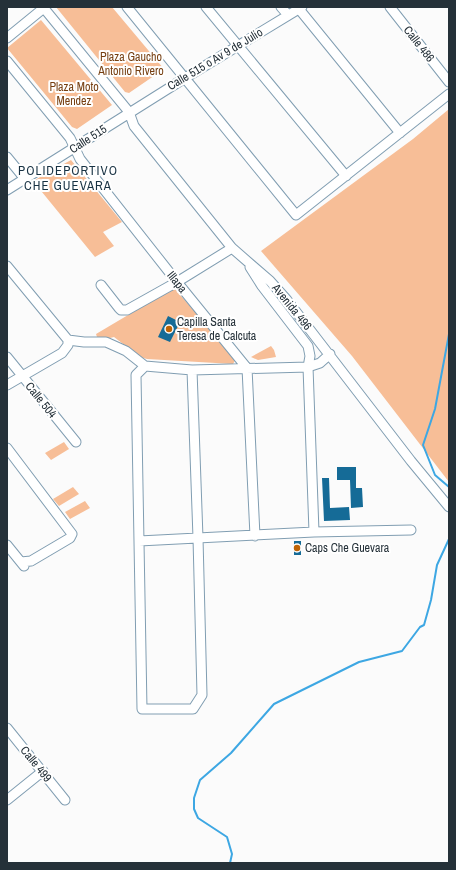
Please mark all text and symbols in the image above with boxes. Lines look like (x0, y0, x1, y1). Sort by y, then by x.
street label: Calle 486 (400, 23, 438, 65)
street label: Calle 515 o Av 9 de Julio (164, 24, 266, 94)
park label: Plaza Gaucho Antonio Rivero (97, 49, 164, 79)
park label: Plaza Moto Mendez (49, 79, 99, 109)
street label: Calle 515 (66, 121, 110, 157)
district label: POLIDEPORTIVO CHE GUEVARA (18, 162, 118, 194)
street label: Illapa (163, 268, 191, 297)
street label: Avenida 496 (268, 280, 316, 333)
place label: Capilla Santa Teresa de Calcuta (177, 314, 257, 344)
marker: Capilla Santa Teresa de Calcuta (164, 324, 174, 334)
street label: Calle 504 (22, 379, 61, 422)
place label: Caps Che Guevara (305, 540, 390, 556)
marker: Caps Che Guevara (292, 543, 302, 553)
street label: Calle 499 (17, 743, 55, 785)

